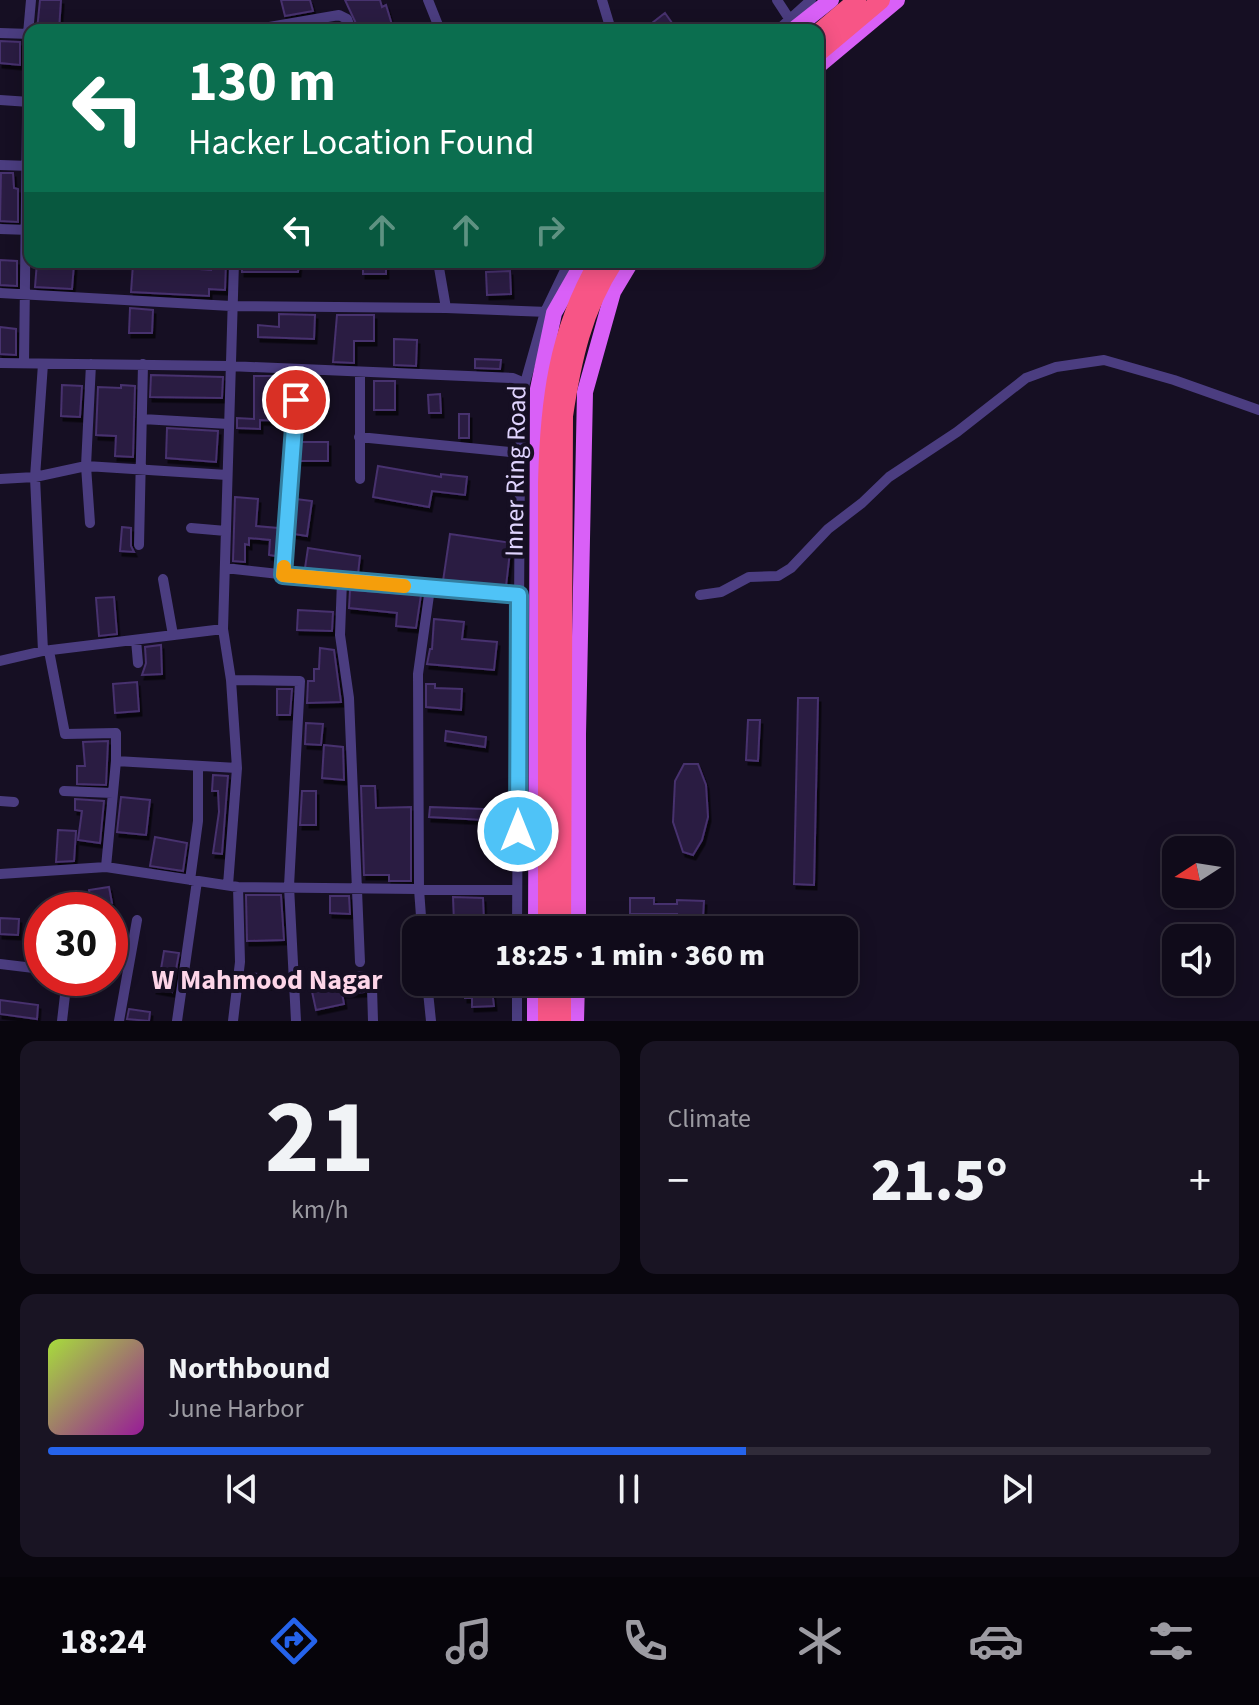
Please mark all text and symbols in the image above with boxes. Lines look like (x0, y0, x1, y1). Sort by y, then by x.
text: 130 m (188, 43, 336, 122)
icon: left (56, 56, 160, 160)
text: Hacker Location Found (188, 117, 535, 168)
icon: left (276, 208, 320, 252)
icon: ahead (360, 208, 404, 252)
icon: ahead (444, 208, 488, 252)
icon: right (528, 208, 572, 252)
pin (262, 366, 330, 434)
icon: arrive (274, 378, 318, 422)
street label: Inner Ring Road (496, 385, 535, 557)
position arrow (476, 789, 560, 873)
north arrow (1162, 836, 1234, 908)
map controls (1162, 836, 1234, 996)
speed limit sign: 30 (24, 892, 128, 996)
button: sound (1162, 924, 1234, 996)
text: 18:25 · 1 min · 360 m (495, 934, 765, 977)
district label: W Mahmood Nagar (152, 960, 383, 1000)
text: 21 (265, 1065, 375, 1213)
text: Climate (668, 1100, 751, 1137)
text: 21.5° (871, 1139, 1008, 1224)
text: − (668, 1150, 689, 1213)
text: + (1189, 1150, 1211, 1213)
text: km/h (291, 1191, 349, 1228)
text: Northbound (168, 1347, 330, 1390)
text: June Harbor (168, 1390, 304, 1427)
icon: previous (220, 1467, 264, 1511)
icon: pause (607, 1467, 651, 1511)
icon: next (995, 1467, 1039, 1511)
icon: directions (266, 1613, 322, 1669)
icon: music (441, 1613, 497, 1669)
icon: phone (617, 1613, 673, 1669)
icon: climate (792, 1613, 848, 1669)
icon: car (968, 1613, 1024, 1669)
icon: filters (1143, 1613, 1199, 1669)
text: 18:24 (60, 1616, 147, 1667)

